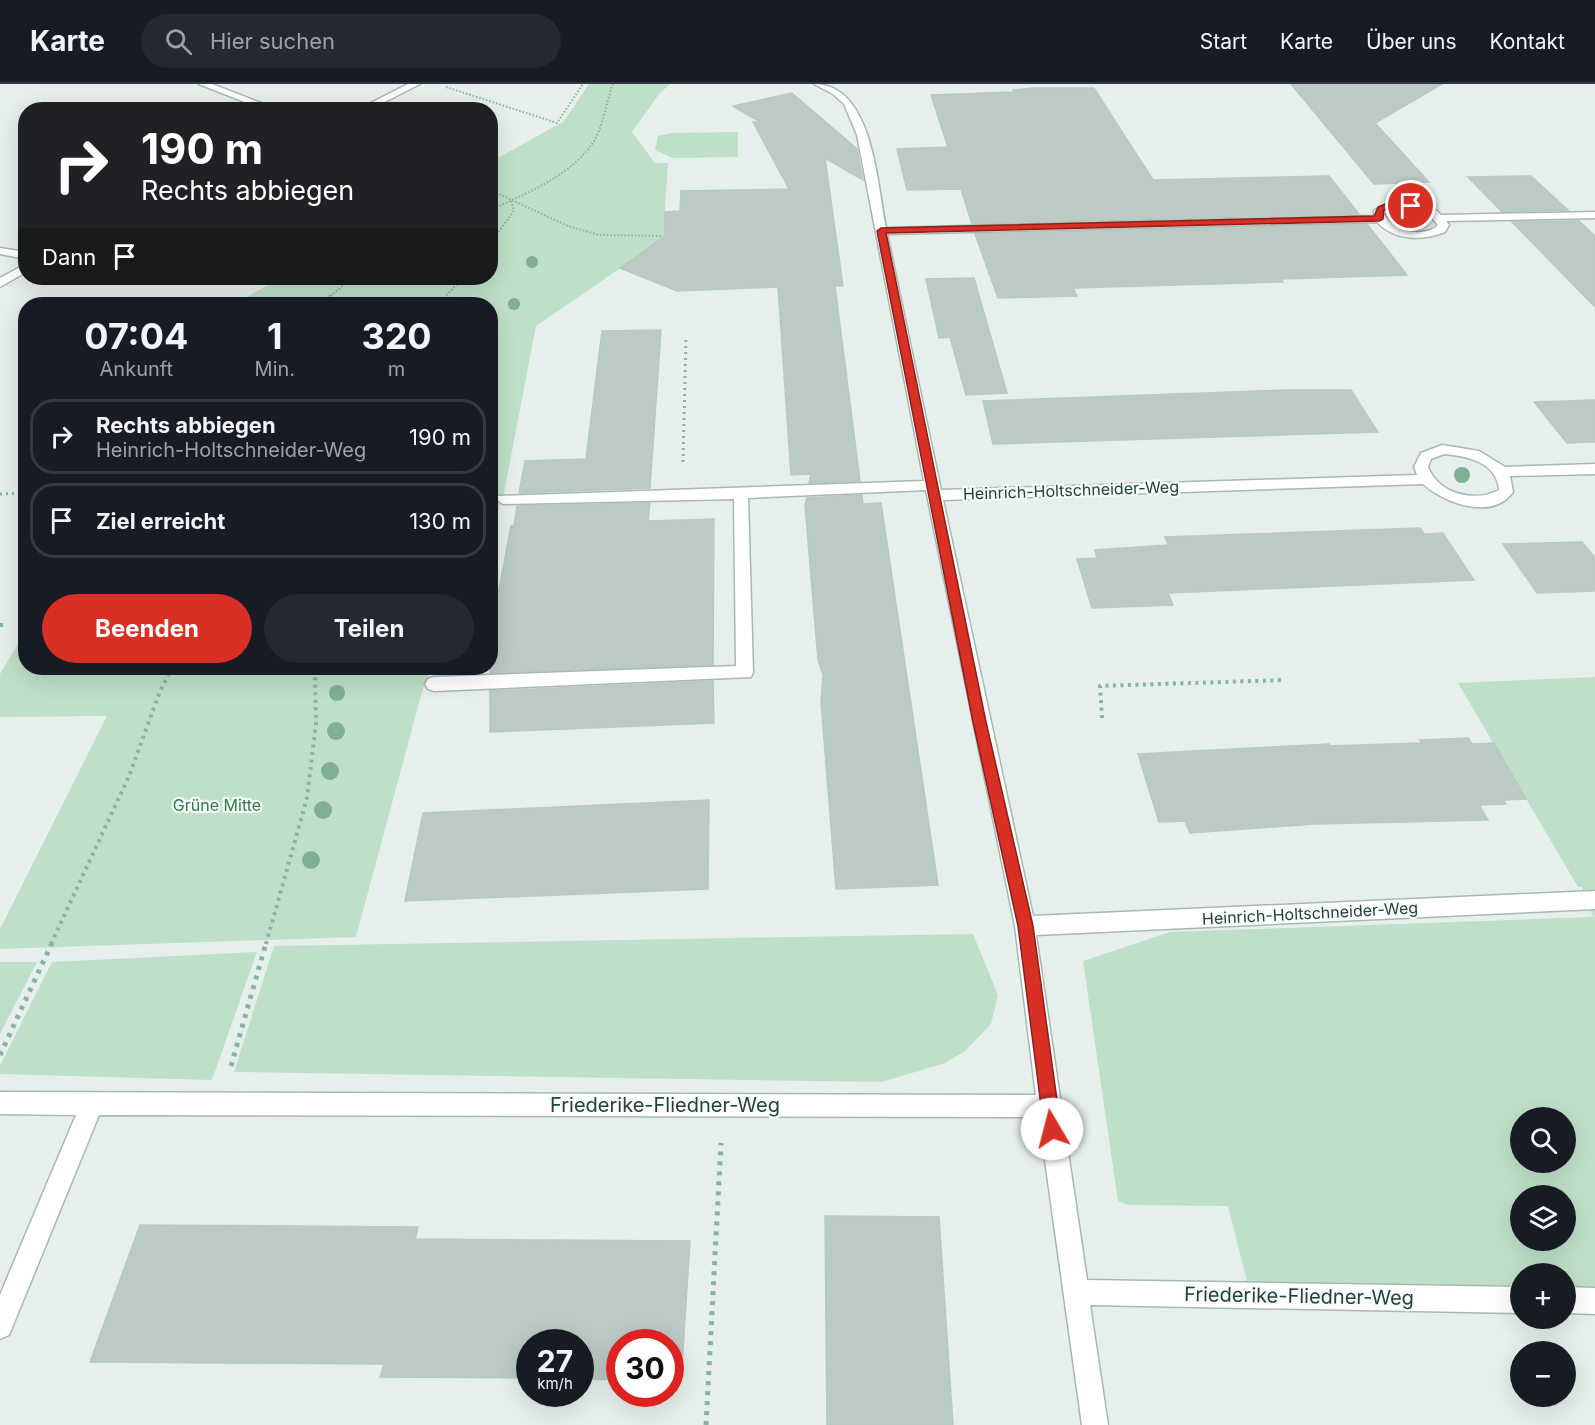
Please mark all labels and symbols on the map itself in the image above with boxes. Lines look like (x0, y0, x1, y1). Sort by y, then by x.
pin (1385, 180, 1436, 231)
street label: Heinrich-Holtschneider-Weg (963, 476, 1179, 504)
park label: Grüne Mitte (173, 795, 261, 815)
street label: Heinrich-Holtschneider-Weg (1202, 897, 1418, 929)
street label: Friederike-Fliedner-Weg (550, 1093, 780, 1117)
position arrow (1020, 1097, 1084, 1161)
street label: Friederike-Fliedner-Weg (1184, 1282, 1414, 1310)
speed limit sign: 30 (606, 1329, 684, 1407)

